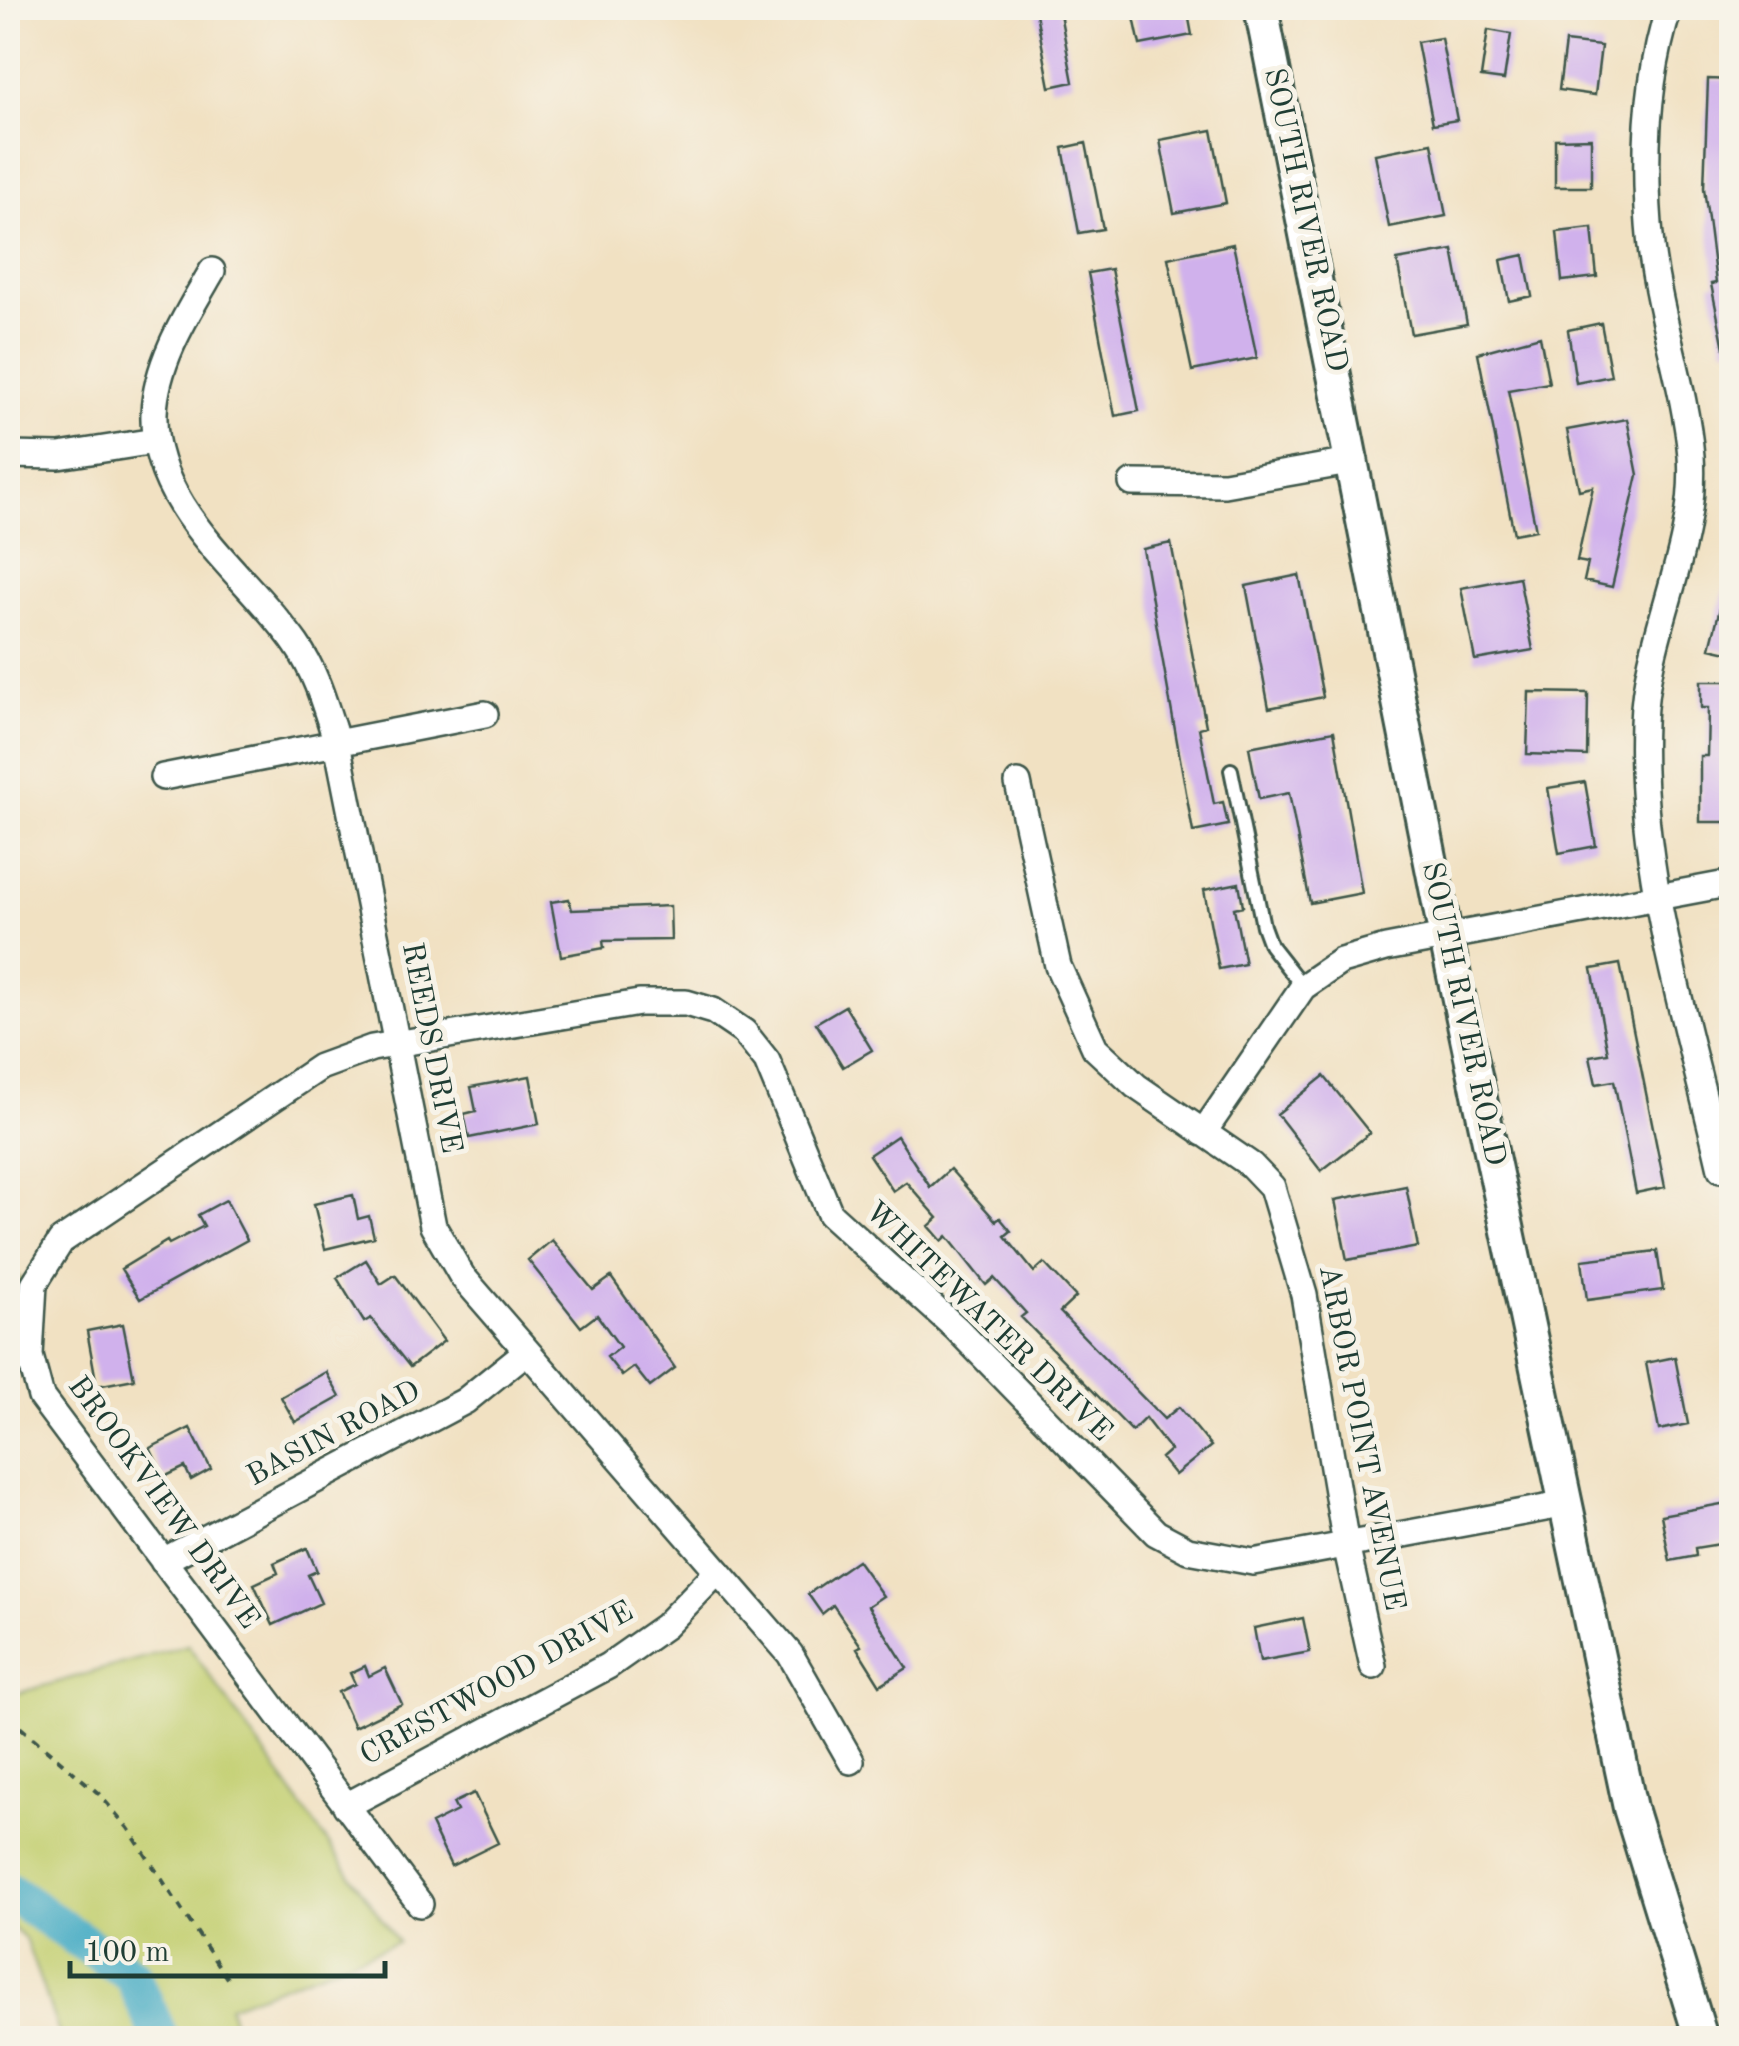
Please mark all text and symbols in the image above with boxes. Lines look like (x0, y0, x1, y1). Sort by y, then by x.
street label: SOUTH RIVER ROAD (1258, 65, 1352, 375)
street label: SOUTH RIVER ROAD (1416, 859, 1510, 1169)
street label: REEDS DRIVE (396, 940, 466, 1156)
street label: WHITEWATER DRIVE (859, 1197, 1117, 1447)
street label: ARBOR POINT AVENUE (1313, 1263, 1409, 1613)
street label: BROOKVIEW DRIVE (62, 1371, 264, 1635)
street label: BASIN ROAD (242, 1376, 426, 1492)
street label: CRESTWOOD DRIVE (356, 1597, 638, 1771)
scale bar (70, 1916, 385, 1978)
text: 100 m (85, 1938, 169, 1968)

